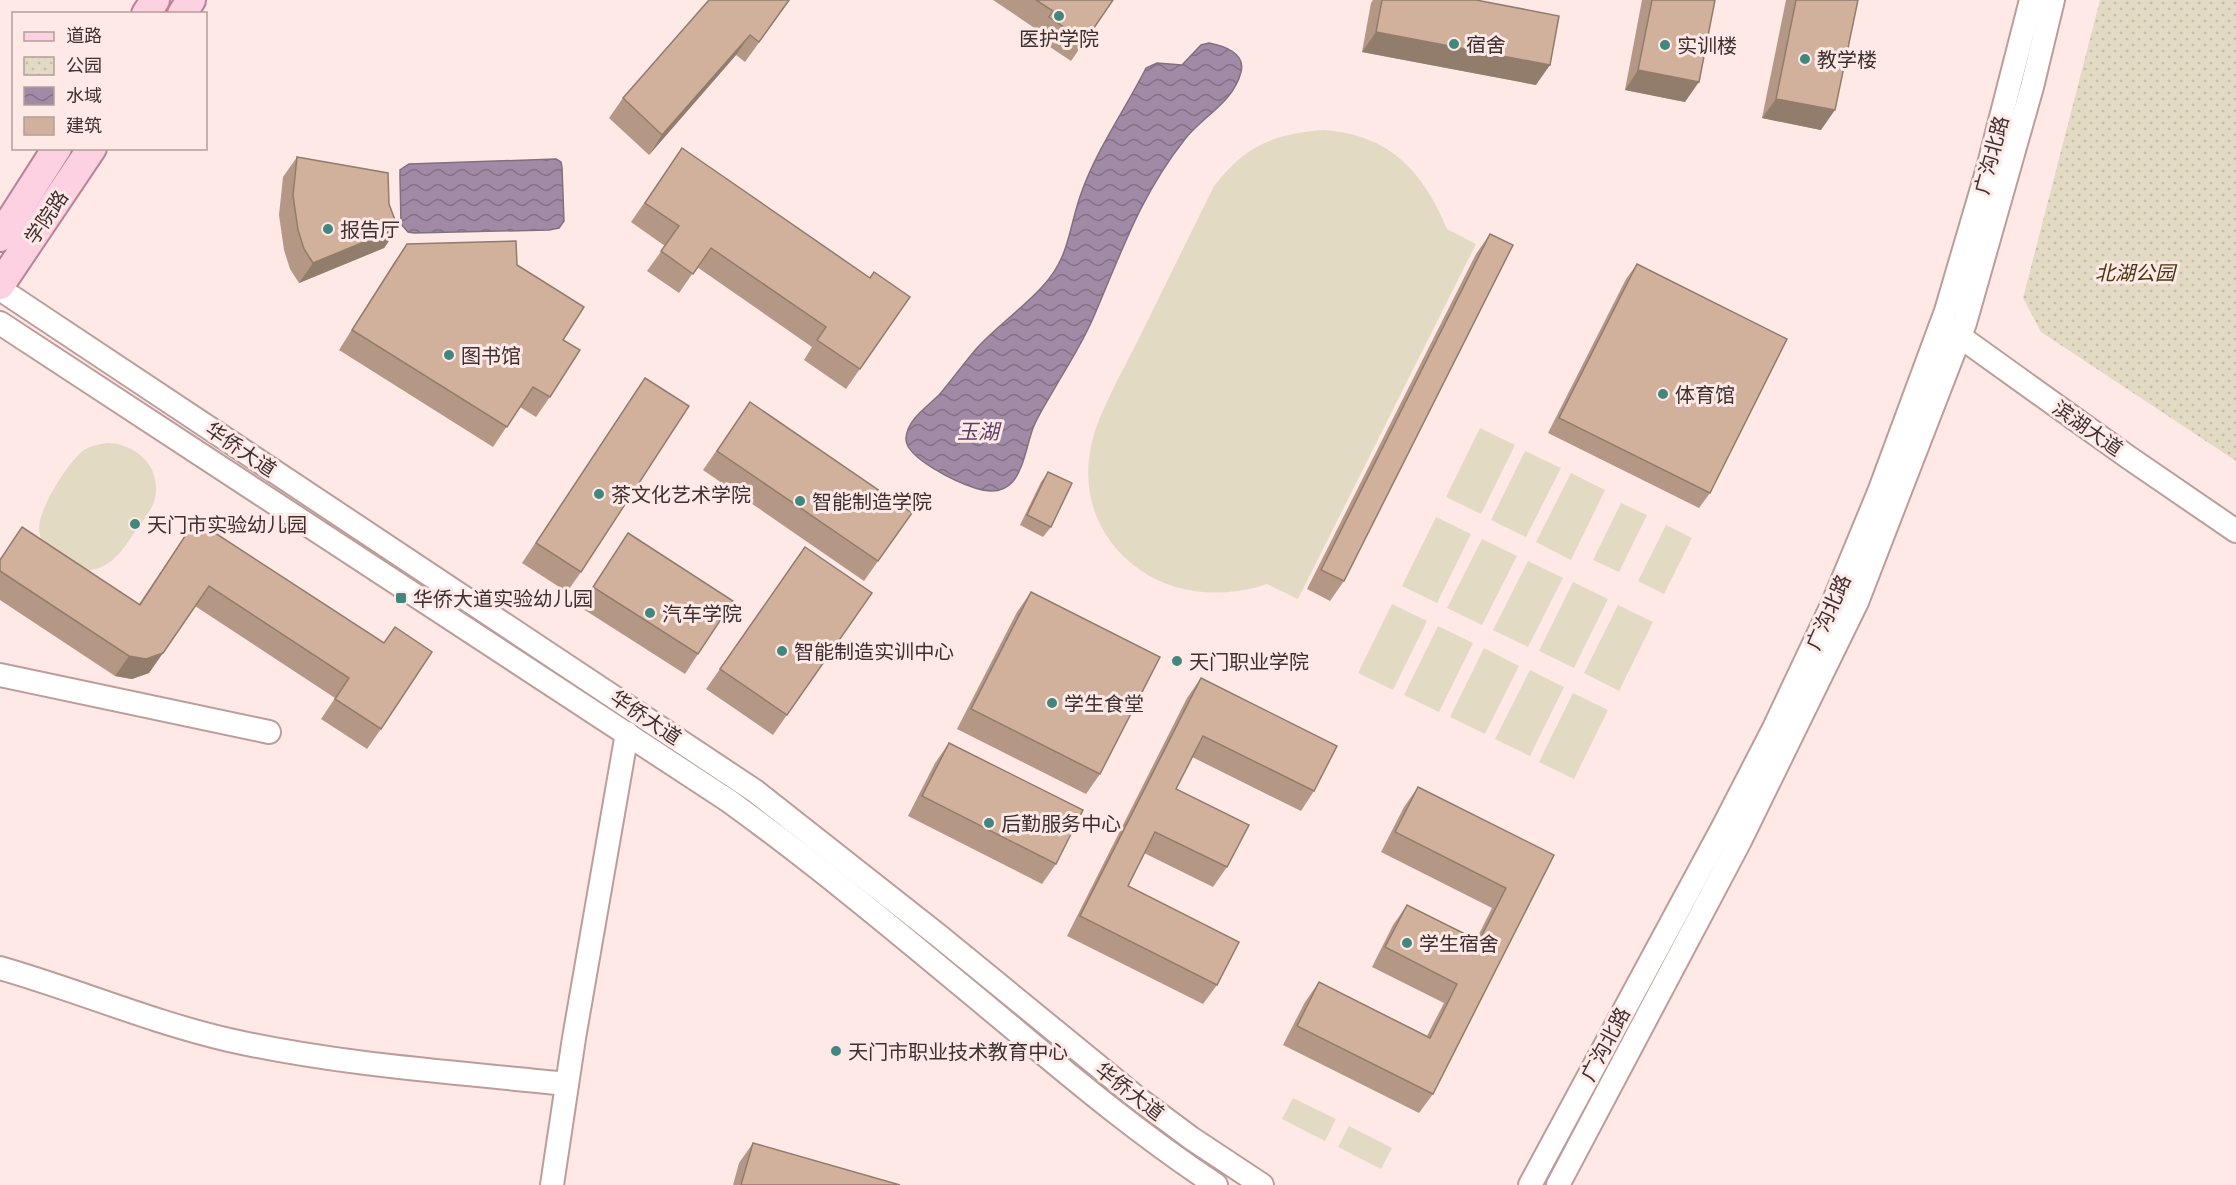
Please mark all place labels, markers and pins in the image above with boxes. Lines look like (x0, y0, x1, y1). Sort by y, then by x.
marker: 医护学院 (1052, 9, 1066, 23)
place label: 医护学院 (1019, 25, 1099, 52)
place label: 宿舍 (1466, 31, 1506, 58)
place label: 实训楼 (1677, 32, 1737, 59)
marker: 宿舍 (1447, 37, 1461, 51)
marker: 实训楼 (1658, 38, 1672, 52)
place label: 教学楼 (1817, 46, 1877, 73)
marker: 教学楼 (1798, 52, 1812, 66)
place label: 报告厅 (340, 216, 400, 243)
marker: 报告厅 (321, 222, 335, 236)
place label: 图书馆 (461, 342, 521, 369)
marker: 图书馆 (442, 348, 456, 362)
place label: 体育馆 (1675, 381, 1735, 408)
marker: 体育馆 (1656, 387, 1670, 401)
place label: 茶文化艺术学院 (611, 481, 751, 508)
marker: 茶文化艺术学院 (592, 487, 606, 501)
place label: 智能制造学院 (812, 488, 932, 515)
marker: 智能制造学院 (793, 494, 807, 508)
place label: 天门市实验幼儿园 (147, 511, 307, 538)
marker: 天门市实验幼儿园 (128, 517, 142, 531)
place label: 华侨大道实验幼儿园 (413, 585, 593, 612)
marker: 华侨大道实验幼儿园 (394, 591, 408, 605)
place label: 汽车学院 (662, 600, 742, 627)
marker: 汽车学院 (643, 606, 657, 620)
place label: 智能制造实训中心 (794, 638, 954, 665)
marker: 智能制造实训中心 (775, 644, 789, 658)
place label: 天门职业学院 (1189, 648, 1309, 675)
marker: 天门职业学院 (1170, 654, 1184, 668)
place label: 学生食堂 (1064, 690, 1144, 717)
marker: 学生食堂 (1045, 696, 1059, 710)
place label: 后勤服务中心 (1001, 810, 1121, 837)
marker: 后勤服务中心 (982, 816, 996, 830)
place label: 学生宿舍 (1419, 930, 1499, 957)
marker: 学生宿舍 (1400, 936, 1414, 950)
place label: 天门市职业技术教育中心 (848, 1038, 1068, 1065)
marker: 天门市职业技术教育中心 (829, 1044, 843, 1058)

